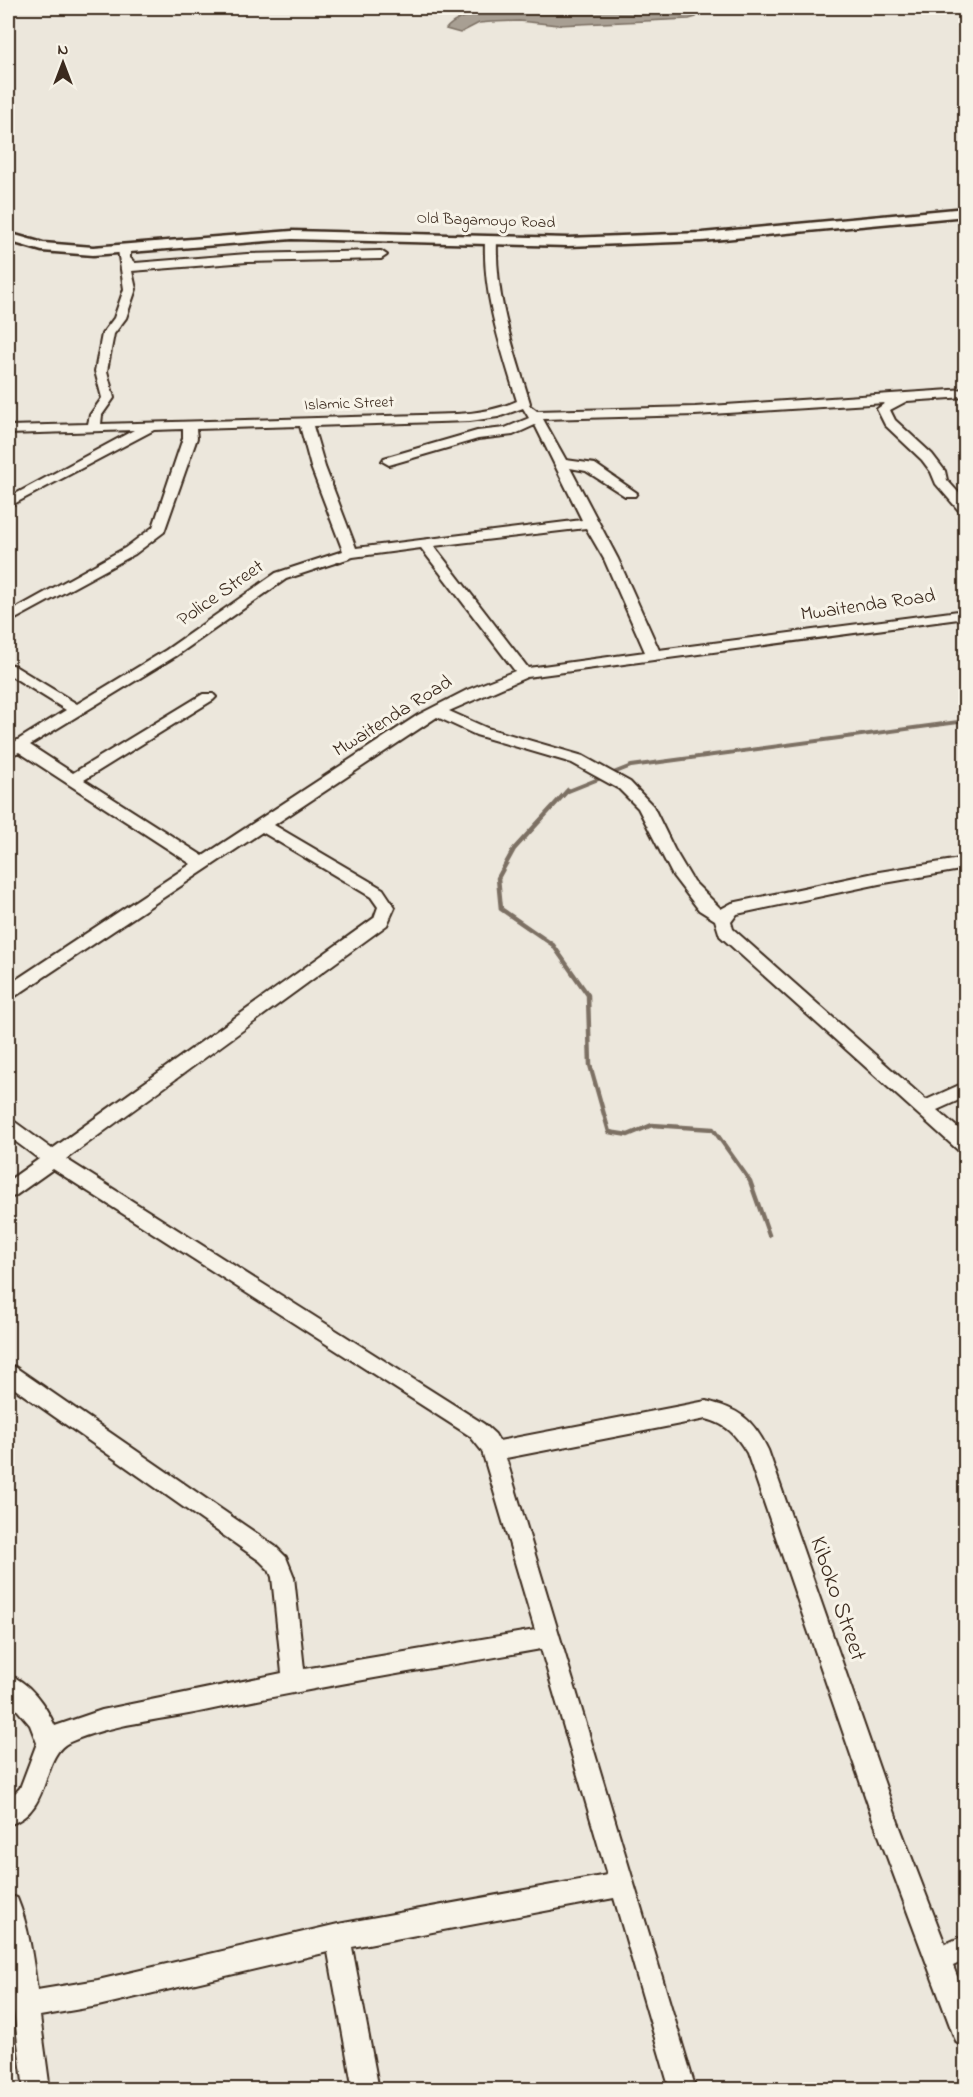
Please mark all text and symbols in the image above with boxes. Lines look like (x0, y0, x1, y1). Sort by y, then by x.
north arrow (33, 33, 93, 93)
text: N (58, 38, 69, 62)
street label: Old Bagamoyo Road (416, 207, 556, 235)
street label: Islamic Street (304, 390, 395, 418)
street label: Police Street (172, 553, 271, 635)
street label: Mwaitenda Road (799, 582, 937, 630)
street label: Mwaitenda Road (328, 669, 458, 765)
street label: Kiboko Street (799, 1532, 875, 1666)

